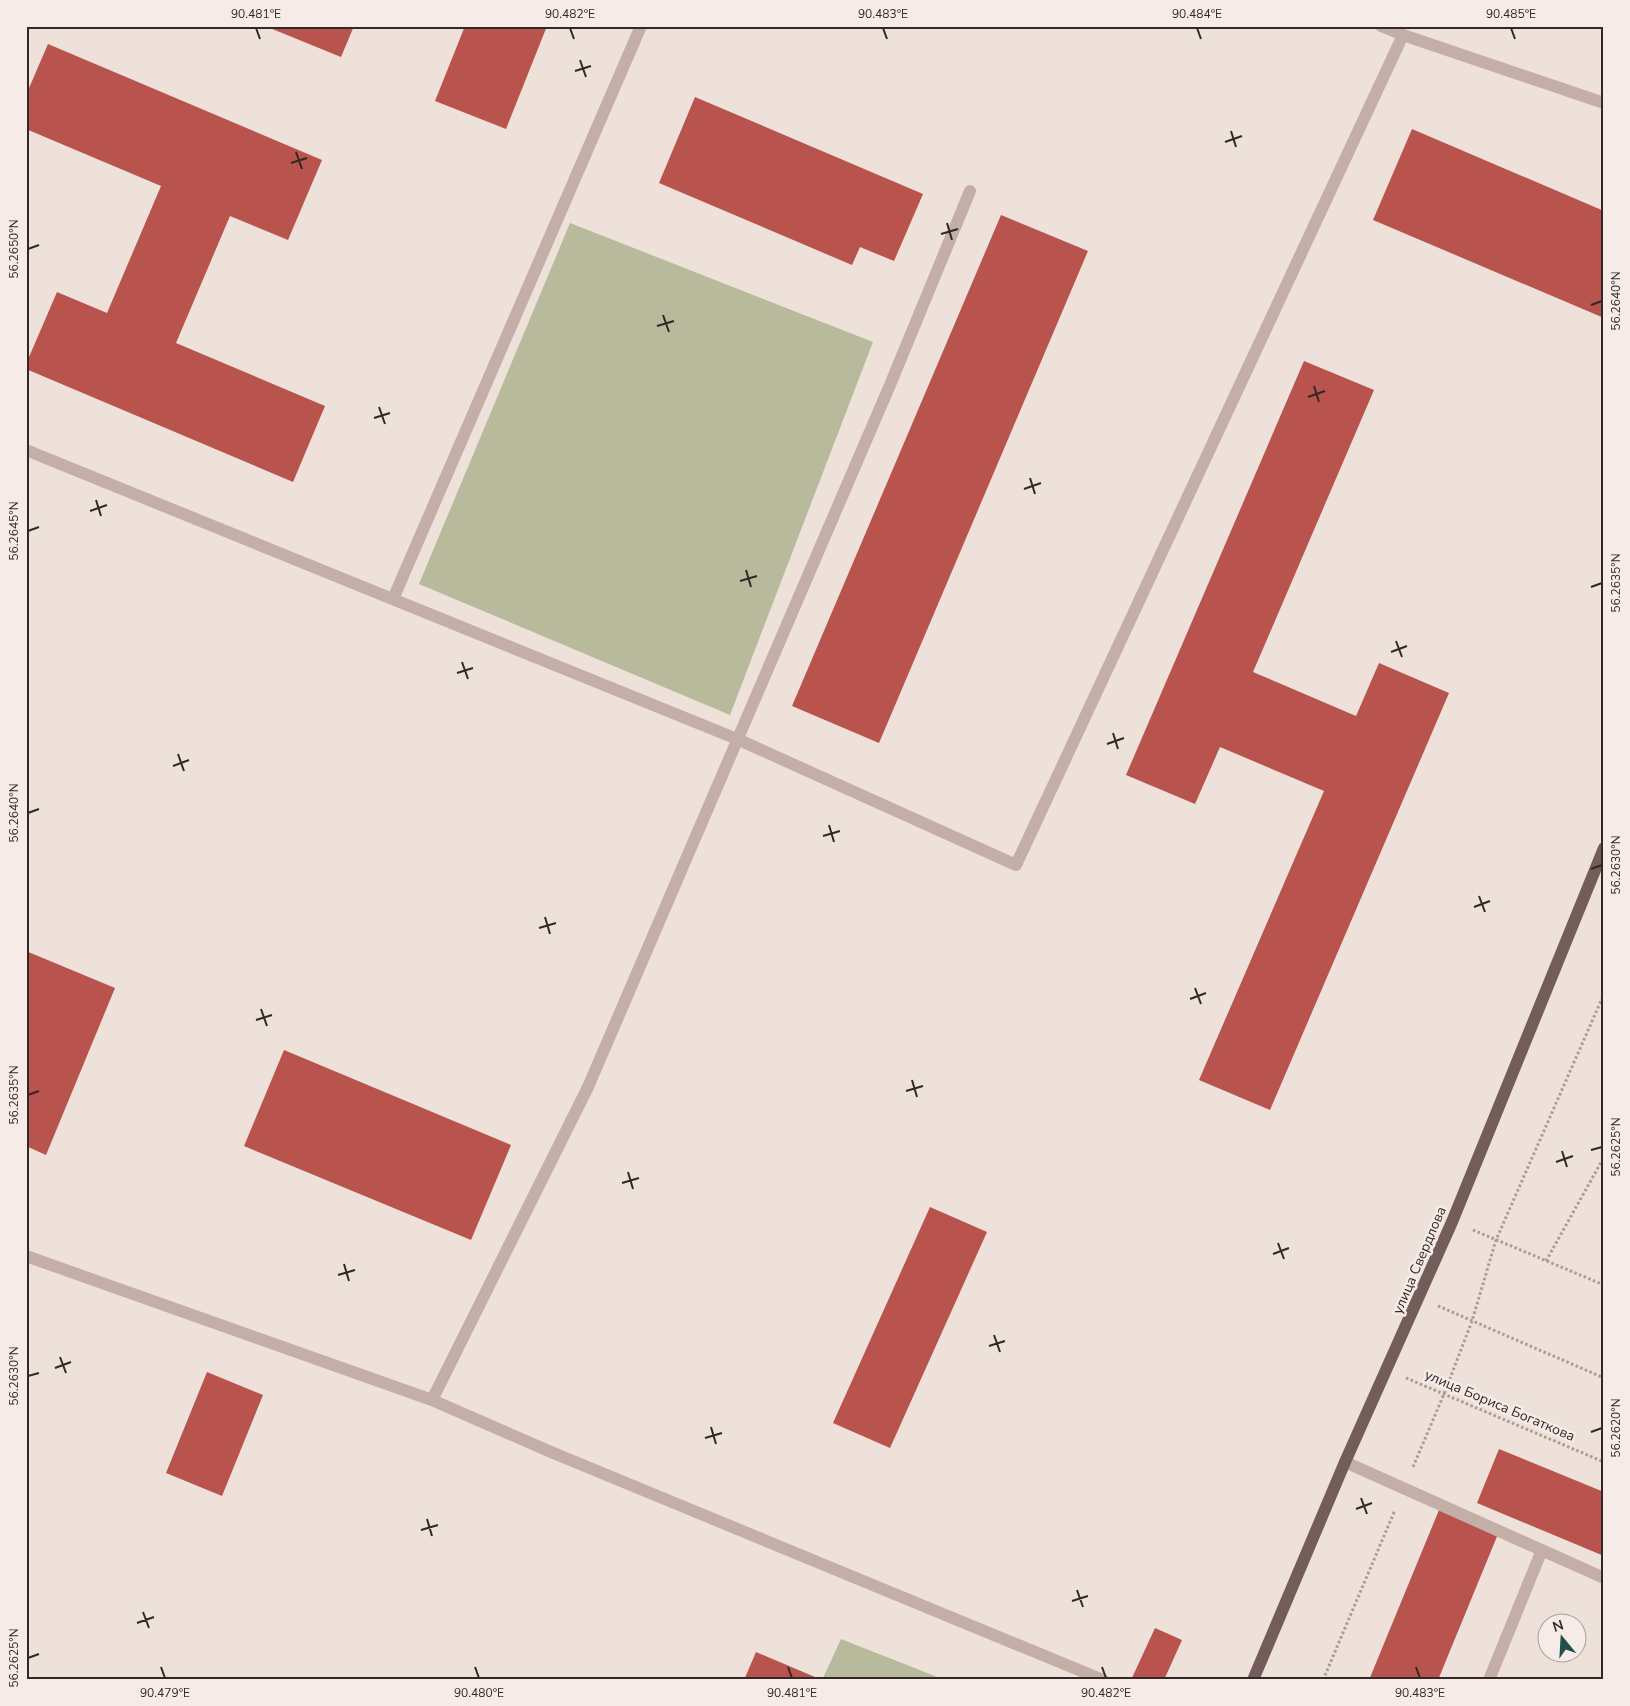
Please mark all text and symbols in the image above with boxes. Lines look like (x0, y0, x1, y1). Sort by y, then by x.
text: 90.481°E (231, 6, 281, 22)
text: 90.482°E (545, 6, 595, 22)
text: 90.483°E (858, 6, 908, 22)
text: 90.484°E (1172, 6, 1222, 22)
text: 90.485°E (1486, 6, 1536, 22)
text: 56.2650°N (6, 219, 22, 279)
text: 56.2640°N (1608, 271, 1624, 331)
text: 56.2645°N (6, 501, 22, 561)
text: 56.2635°N (1608, 553, 1624, 613)
text: 56.2640°N (6, 783, 22, 843)
text: 56.2630°N (1608, 835, 1624, 895)
text: 56.2635°N (6, 1065, 22, 1125)
text: 56.2625°N (1608, 1117, 1624, 1177)
street label: улица Свердлова (1388, 1204, 1451, 1317)
text: 56.2630°N (6, 1346, 22, 1406)
street label: улица Бориса Богаткова (1422, 1365, 1578, 1446)
text: 56.2620°N (1608, 1398, 1624, 1458)
north arrow (1538, 1614, 1588, 1664)
text: N (1550, 1615, 1566, 1637)
text: 56.2625°N (6, 1628, 22, 1688)
text: 90.479°E (140, 1685, 190, 1701)
text: 90.480°E (454, 1685, 504, 1701)
text: 90.481°E (767, 1685, 817, 1701)
text: 90.482°E (1081, 1685, 1131, 1701)
text: 90.483°E (1395, 1685, 1445, 1701)

